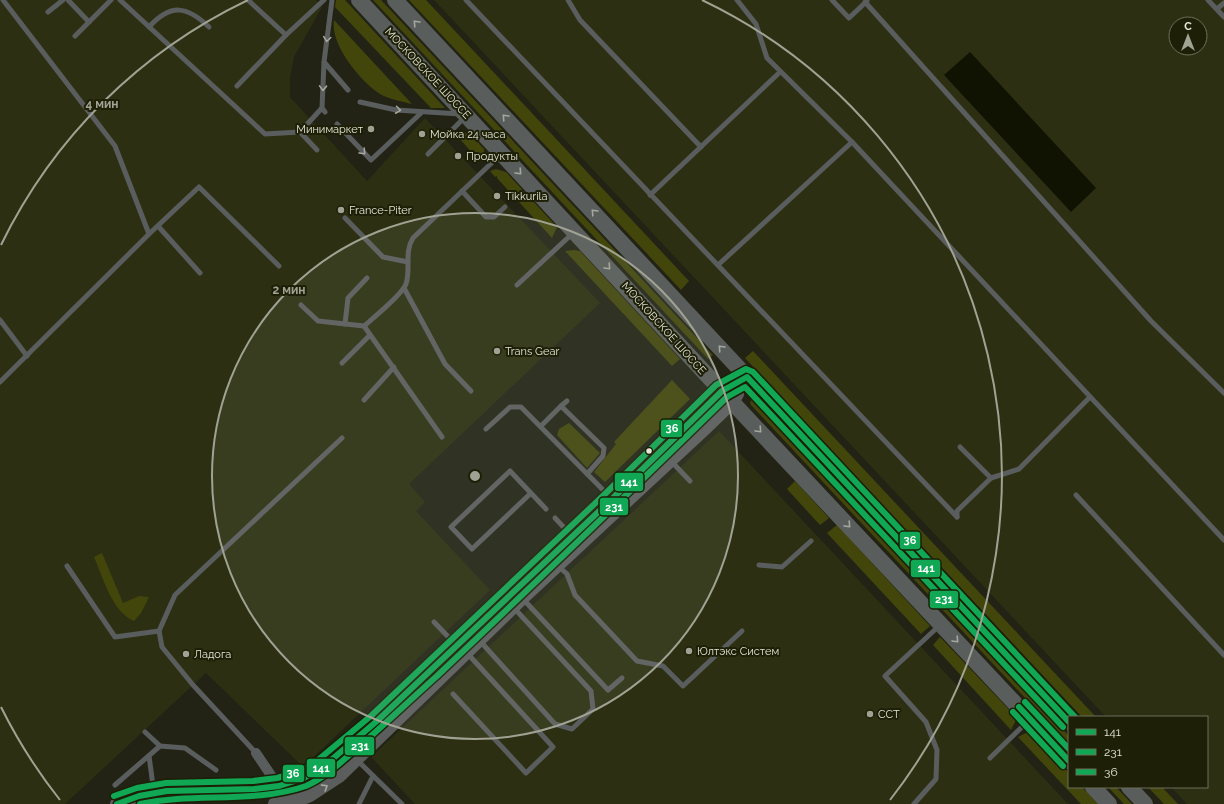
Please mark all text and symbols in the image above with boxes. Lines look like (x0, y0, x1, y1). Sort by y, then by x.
north arrow (1168, 16, 1208, 56)
one-way arrow (414, 20, 421, 27)
text: С (1184, 20, 1192, 33)
street label: МОСКОВСКОЕ ШОССЕ (382, 25, 473, 122)
one-way arrow (323, 36, 332, 42)
one-way arrow (318, 85, 327, 91)
text: 4 мин (85, 97, 119, 111)
one-way arrow (395, 105, 401, 114)
one-way arrow (503, 115, 510, 122)
place label: Минимаркет (296, 123, 364, 136)
marker: Минимаркет (366, 124, 376, 134)
place label: Мойка 24 часа (430, 128, 505, 141)
marker: Мойка 24 часа (417, 129, 427, 139)
one-way arrow (359, 147, 366, 155)
place label: Продукты (466, 150, 518, 163)
marker: Продукты (453, 151, 463, 161)
one-way arrow (515, 167, 522, 174)
place label: Tikkurila (505, 190, 548, 203)
marker: Tikkurila (492, 191, 502, 201)
place label: France-Piter (349, 204, 412, 217)
marker: France-Piter (336, 205, 346, 215)
one-way arrow (591, 209, 598, 217)
one-way arrow (603, 262, 611, 270)
street label: МОСКОВСКОЕ ШОССЕ (619, 279, 709, 377)
text: 2 мин (272, 283, 306, 297)
place label: Trans Gear (505, 345, 559, 358)
one-way arrow (718, 345, 725, 353)
marker: Trans Gear (492, 346, 502, 356)
line badge: 36 (660, 419, 683, 438)
text: 36 (666, 422, 679, 435)
one-way arrow (754, 426, 761, 433)
unlabelled marker (644, 446, 654, 456)
centre of rings (468, 469, 482, 483)
line badge: 141 (614, 472, 644, 492)
text: 141 (620, 476, 638, 489)
line badge: 231 (599, 497, 629, 516)
text: 231 (605, 501, 623, 514)
one-way arrow (843, 520, 851, 528)
line badge: 36 (899, 531, 921, 550)
text: 36 (904, 534, 917, 547)
line badge: 141 (910, 559, 941, 578)
text: 141 (917, 562, 935, 575)
line badge: 231 (929, 590, 959, 609)
text: 231 (935, 593, 953, 606)
one-way arrow (951, 635, 959, 643)
place label: Юлтэкс Систем (697, 645, 779, 658)
marker: Юлтэкс Систем (684, 646, 694, 656)
place label: Ладога (194, 648, 231, 661)
marker: Ладога (181, 649, 191, 659)
place label: ССТ (878, 708, 900, 721)
marker: ССТ (865, 709, 875, 719)
legend (1068, 716, 1208, 788)
text: 141 (1104, 725, 1121, 739)
line badge: 231 (344, 736, 375, 756)
text: 231 (351, 740, 369, 753)
text: 231 (1104, 745, 1122, 759)
line badge: 141 (306, 758, 336, 778)
text: 141 (312, 762, 330, 775)
line badge: 36 (282, 764, 305, 783)
text: 36 (1104, 765, 1118, 779)
text: 36 (287, 767, 300, 780)
one-way arrow (321, 784, 328, 791)

